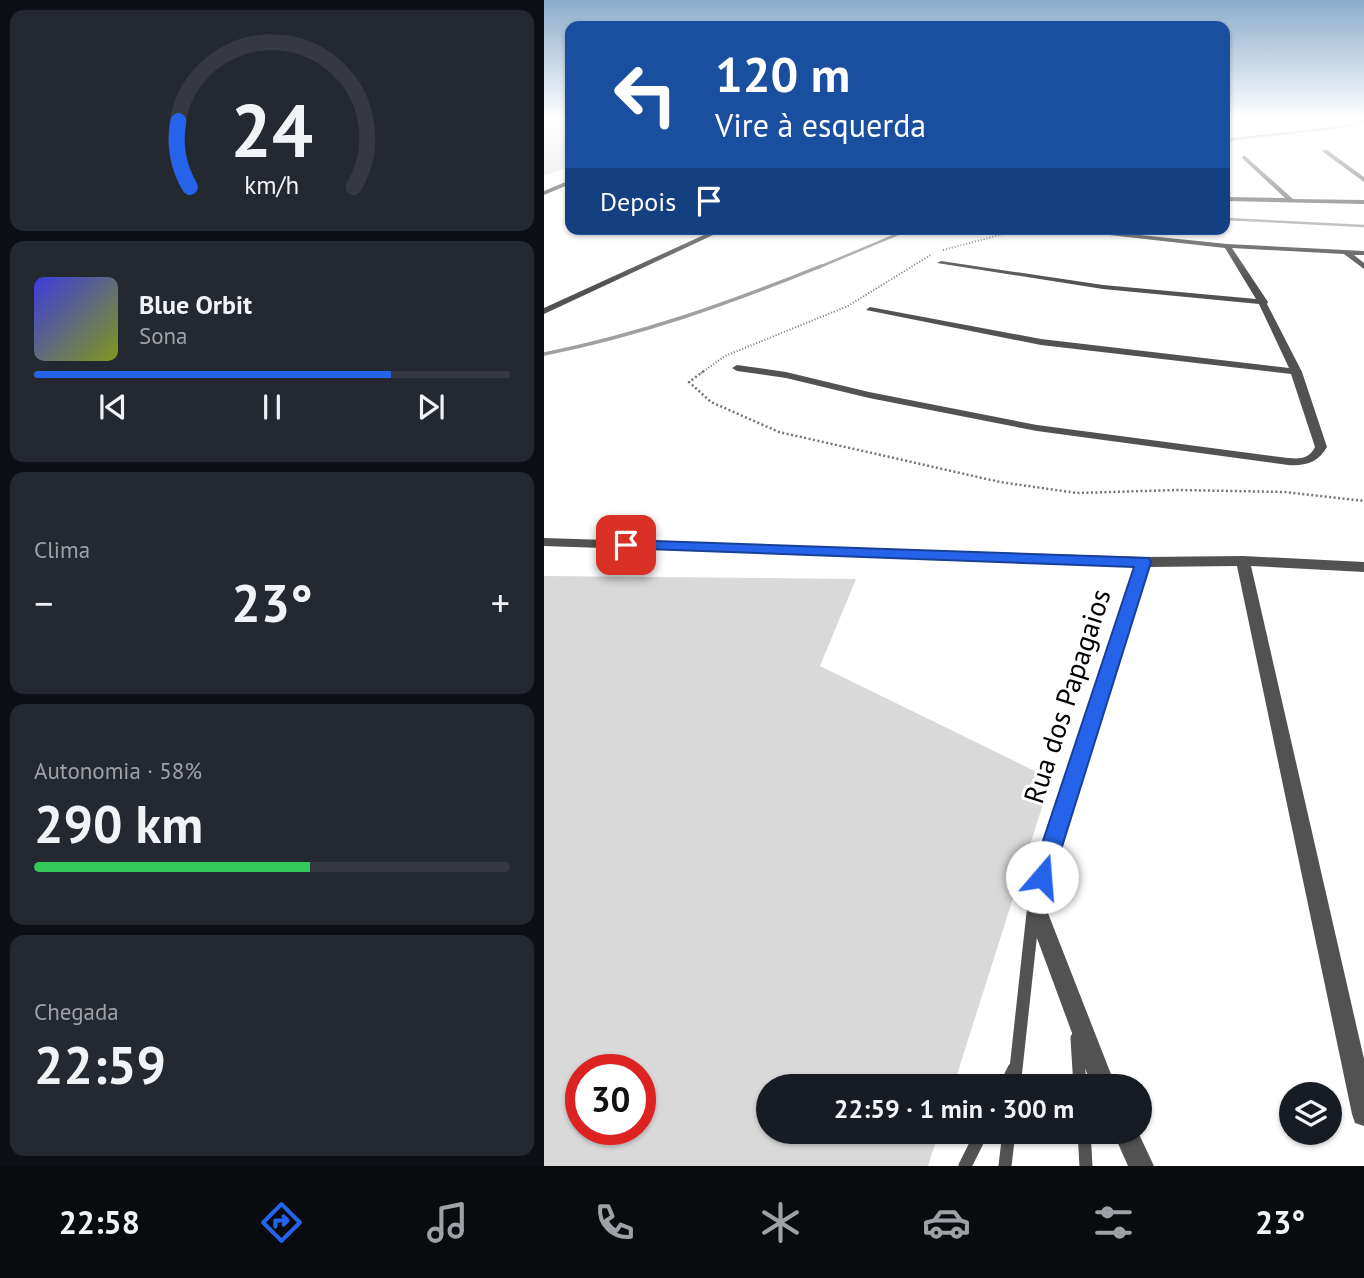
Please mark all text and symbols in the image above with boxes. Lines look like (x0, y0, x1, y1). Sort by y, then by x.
text: 120 m (715, 42, 850, 106)
icon: left (600, 49, 691, 140)
text: 24 (231, 83, 313, 177)
text: Vire à esquerda (715, 104, 926, 146)
text: km/h (245, 168, 299, 200)
icon: arrive (690, 182, 728, 220)
text: Depois (600, 185, 676, 218)
text: Blue Orbit (139, 288, 252, 321)
text: Sona (139, 321, 188, 350)
icon: previous (94, 388, 132, 426)
icon: pause (253, 388, 291, 426)
icon: next (412, 388, 450, 426)
pin (596, 515, 656, 575)
icon: arrive (607, 526, 645, 564)
text: Clima (34, 535, 90, 564)
text: 23° (231, 569, 313, 636)
text: − (34, 578, 53, 627)
text: + (491, 578, 510, 627)
street label: Rua dos Papagaios (1014, 584, 1119, 808)
text: Autonomia · 58% (34, 756, 202, 785)
text: 290 km (34, 790, 203, 857)
position arrow (1005, 840, 1079, 914)
text: Chegada (34, 997, 119, 1026)
text: 22:59 (34, 1031, 166, 1098)
speed limit sign: 30 (565, 1054, 656, 1145)
map controls (1279, 1082, 1342, 1145)
button: layers (1279, 1082, 1342, 1145)
text: 22:59 · 1 min · 300 m (834, 1092, 1074, 1125)
icon: directions (257, 1198, 306, 1247)
icon: music (423, 1198, 472, 1247)
icon: phone (590, 1198, 639, 1247)
icon: climate (756, 1198, 805, 1247)
icon: car (922, 1198, 971, 1247)
icon: filters (1089, 1198, 1138, 1247)
text: 22:58 (59, 1201, 140, 1243)
text: 23° (1255, 1201, 1305, 1243)

